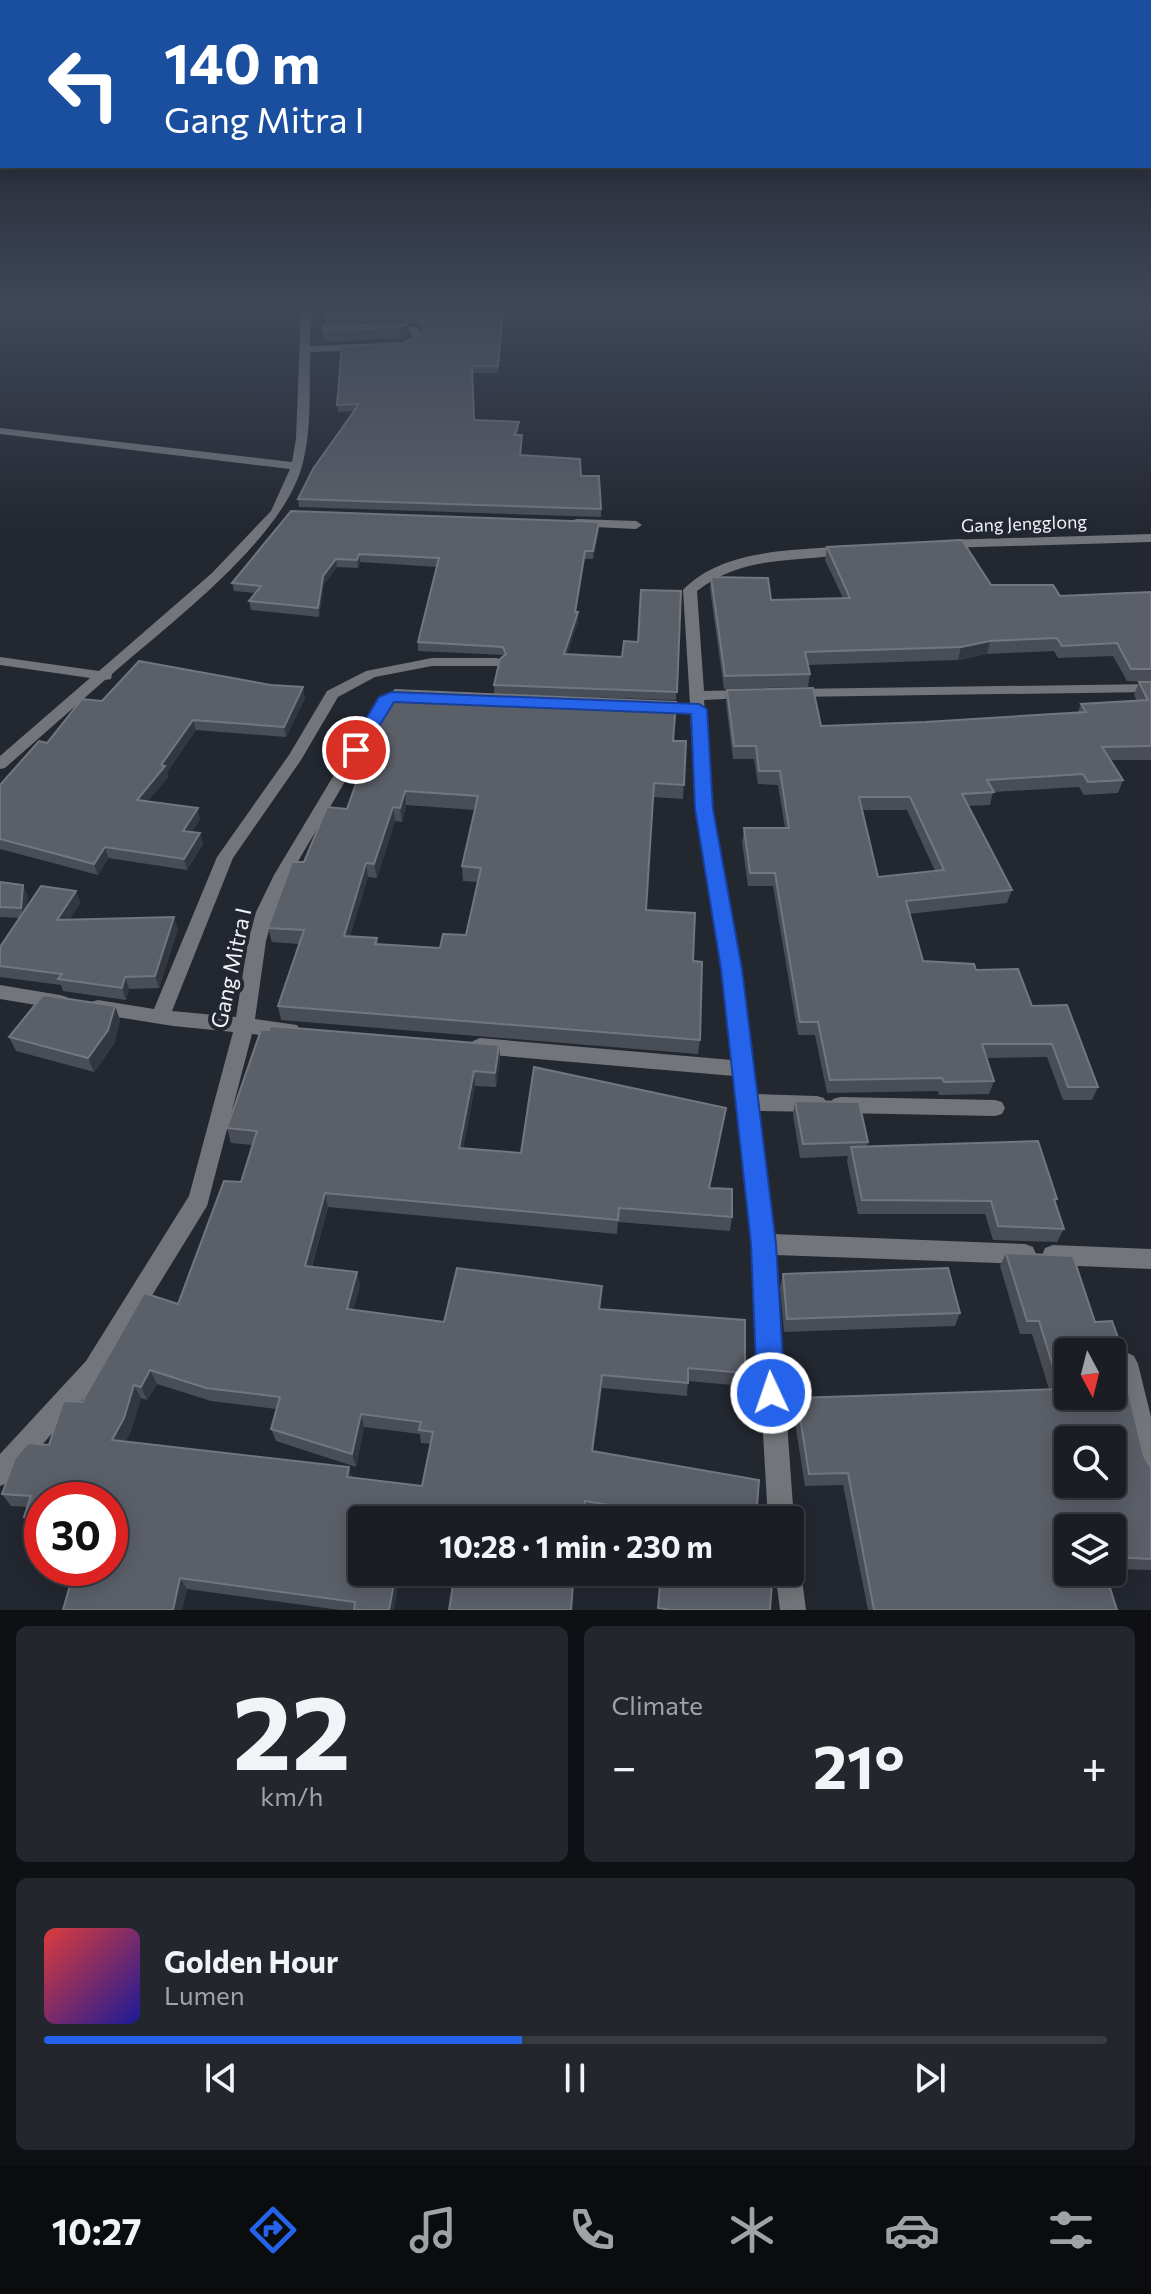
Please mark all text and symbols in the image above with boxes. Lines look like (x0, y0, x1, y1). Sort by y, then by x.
text: 140 m (164, 27, 320, 96)
icon: left (32, 32, 136, 136)
text: Gang Mitra I (164, 96, 365, 140)
street label: Gang Jengglong (961, 510, 1088, 536)
pin (322, 716, 390, 784)
icon: arrive (334, 728, 378, 772)
street label: Gang Mitra I (205, 905, 256, 1031)
north arrow (1054, 1338, 1126, 1410)
map controls (1054, 1338, 1126, 1586)
position arrow (729, 1351, 813, 1435)
button: search (1054, 1426, 1126, 1498)
speed limit sign: 30 (24, 1482, 128, 1586)
button: layers (1054, 1514, 1126, 1586)
text: 10:28 · 1 min · 230 m (439, 1527, 713, 1564)
text: 22 (233, 1664, 351, 1791)
text: Climate (612, 1689, 703, 1720)
text: 21° (813, 1728, 905, 1801)
text: − (612, 1738, 637, 1792)
text: + (1081, 1738, 1107, 1792)
text: km/h (260, 1780, 323, 1811)
text: Golden Hour (164, 1942, 338, 1979)
text: Lumen (164, 1979, 245, 2010)
icon: previous (199, 2056, 243, 2100)
icon: pause (553, 2056, 597, 2100)
icon: next (908, 2056, 952, 2100)
icon: directions (245, 2202, 301, 2258)
icon: music (405, 2202, 461, 2258)
icon: phone (564, 2202, 620, 2258)
icon: climate (724, 2202, 780, 2258)
icon: car (884, 2202, 940, 2258)
icon: filters (1043, 2202, 1099, 2258)
text: 10:27 (52, 2208, 142, 2252)

